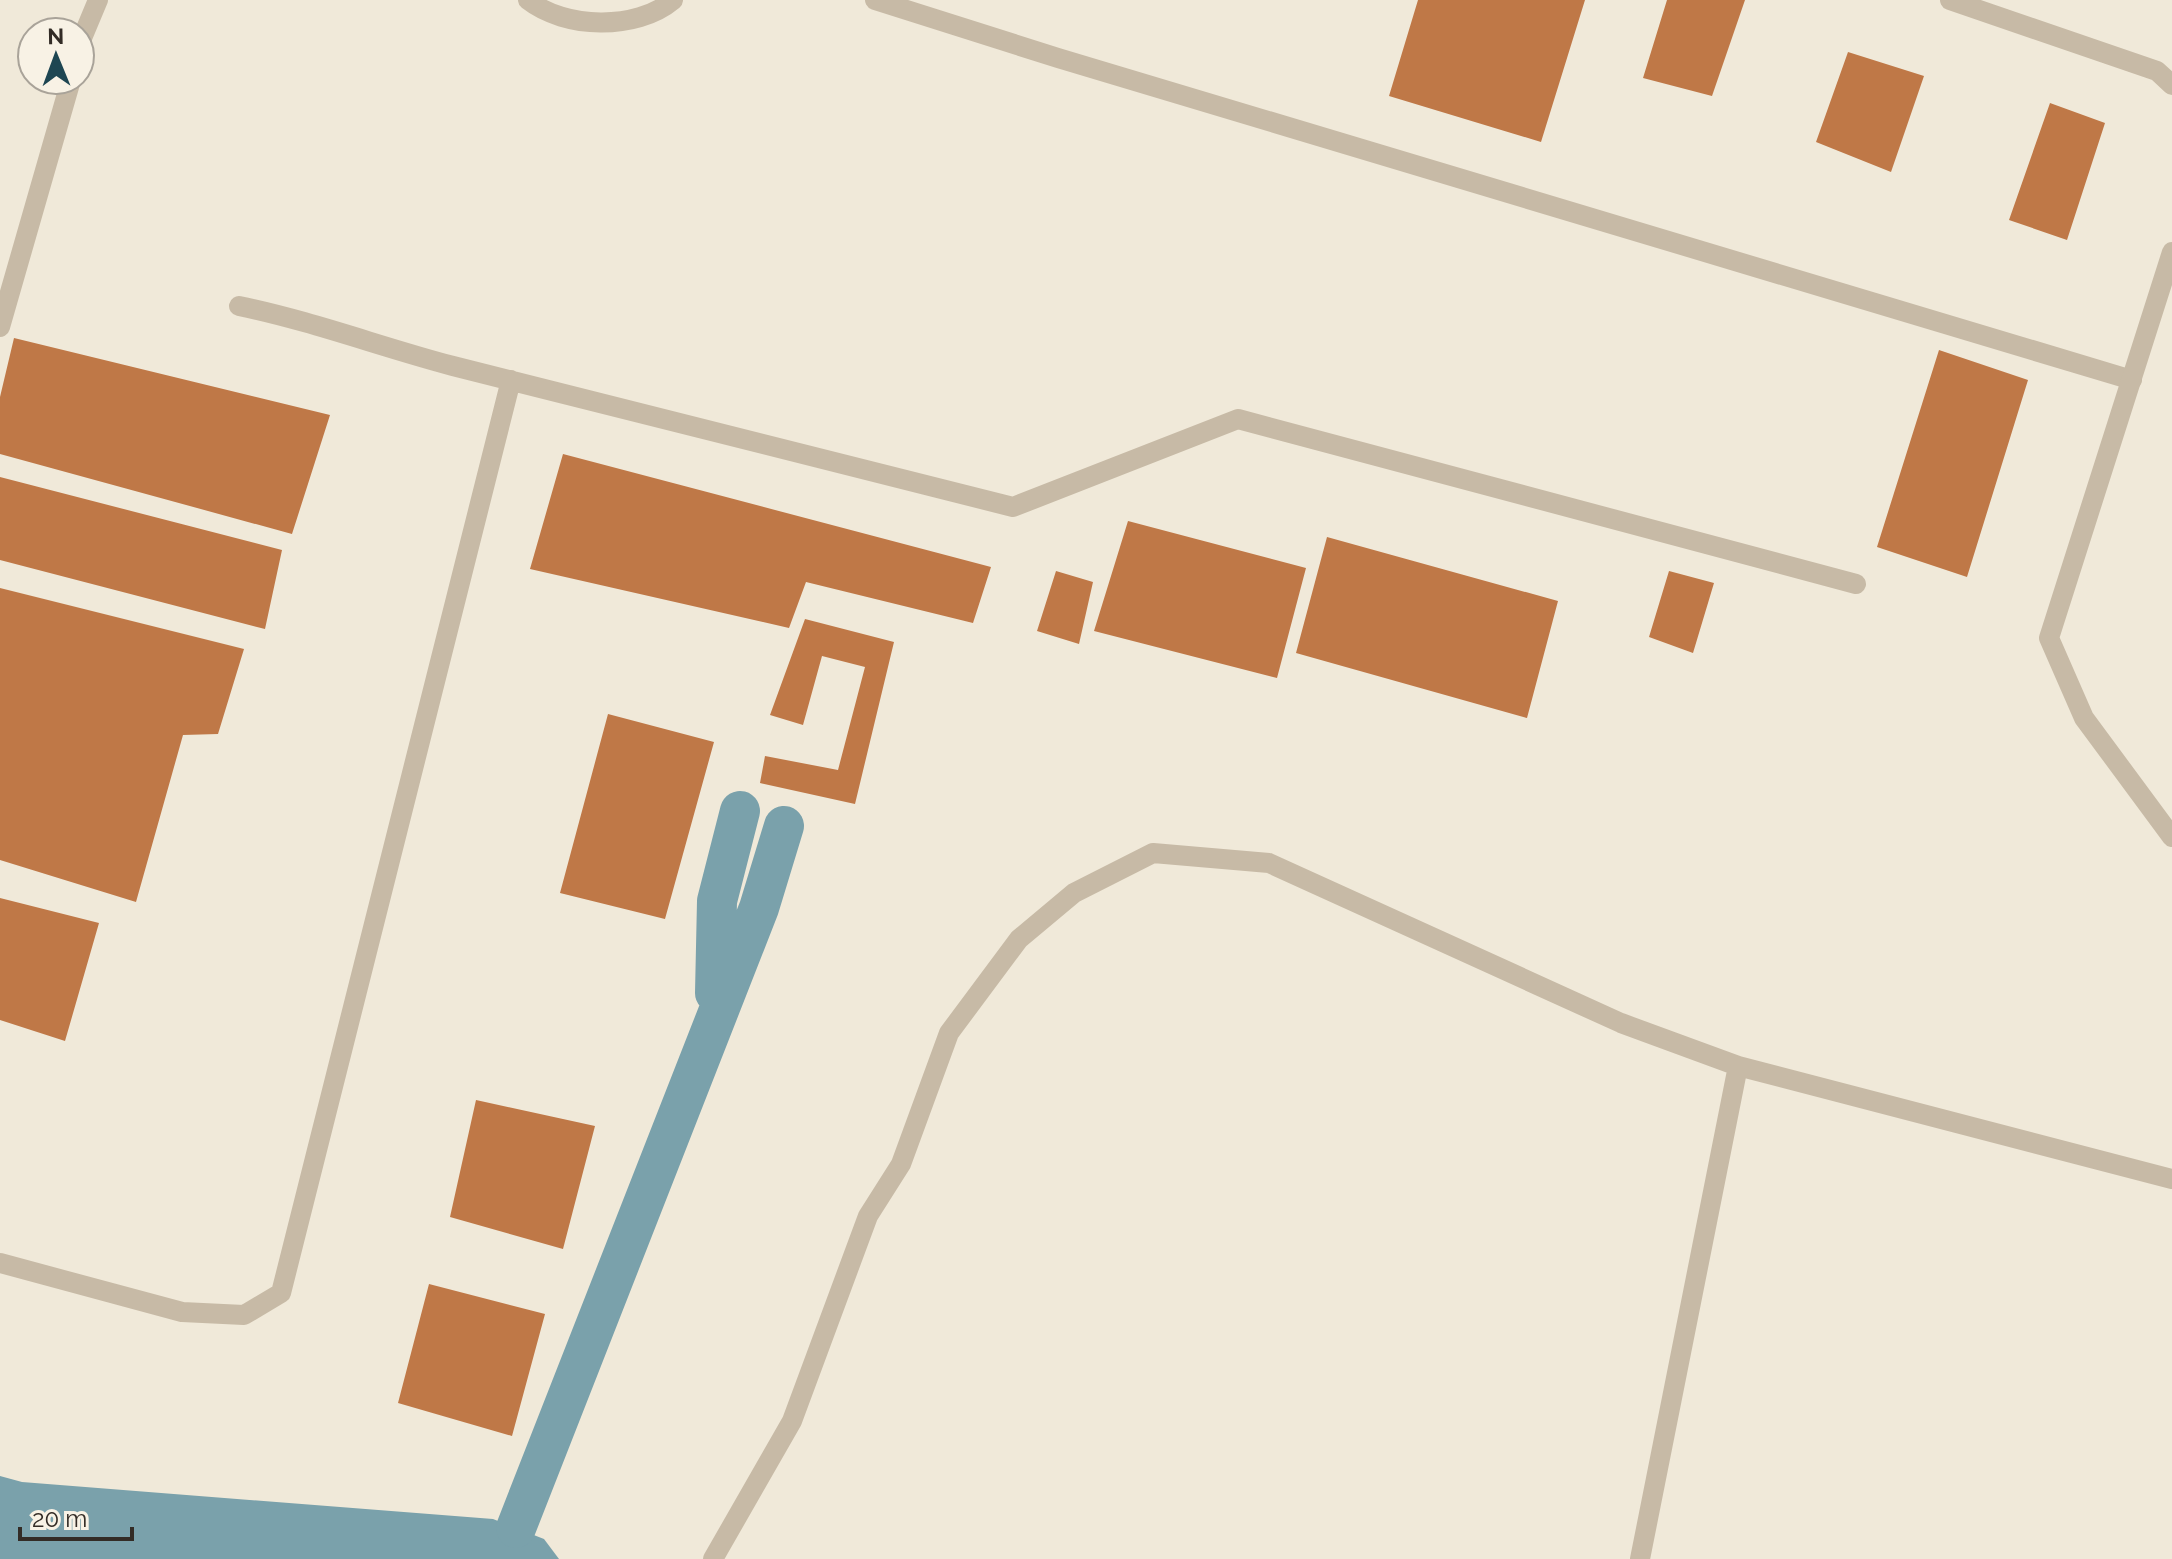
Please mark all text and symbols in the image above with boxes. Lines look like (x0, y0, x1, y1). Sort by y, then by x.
north arrow (16, 16, 96, 96)
text: N (47, 23, 64, 49)
scale bar (20, 1491, 132, 1541)
text: 20 m (32, 1504, 87, 1533)

